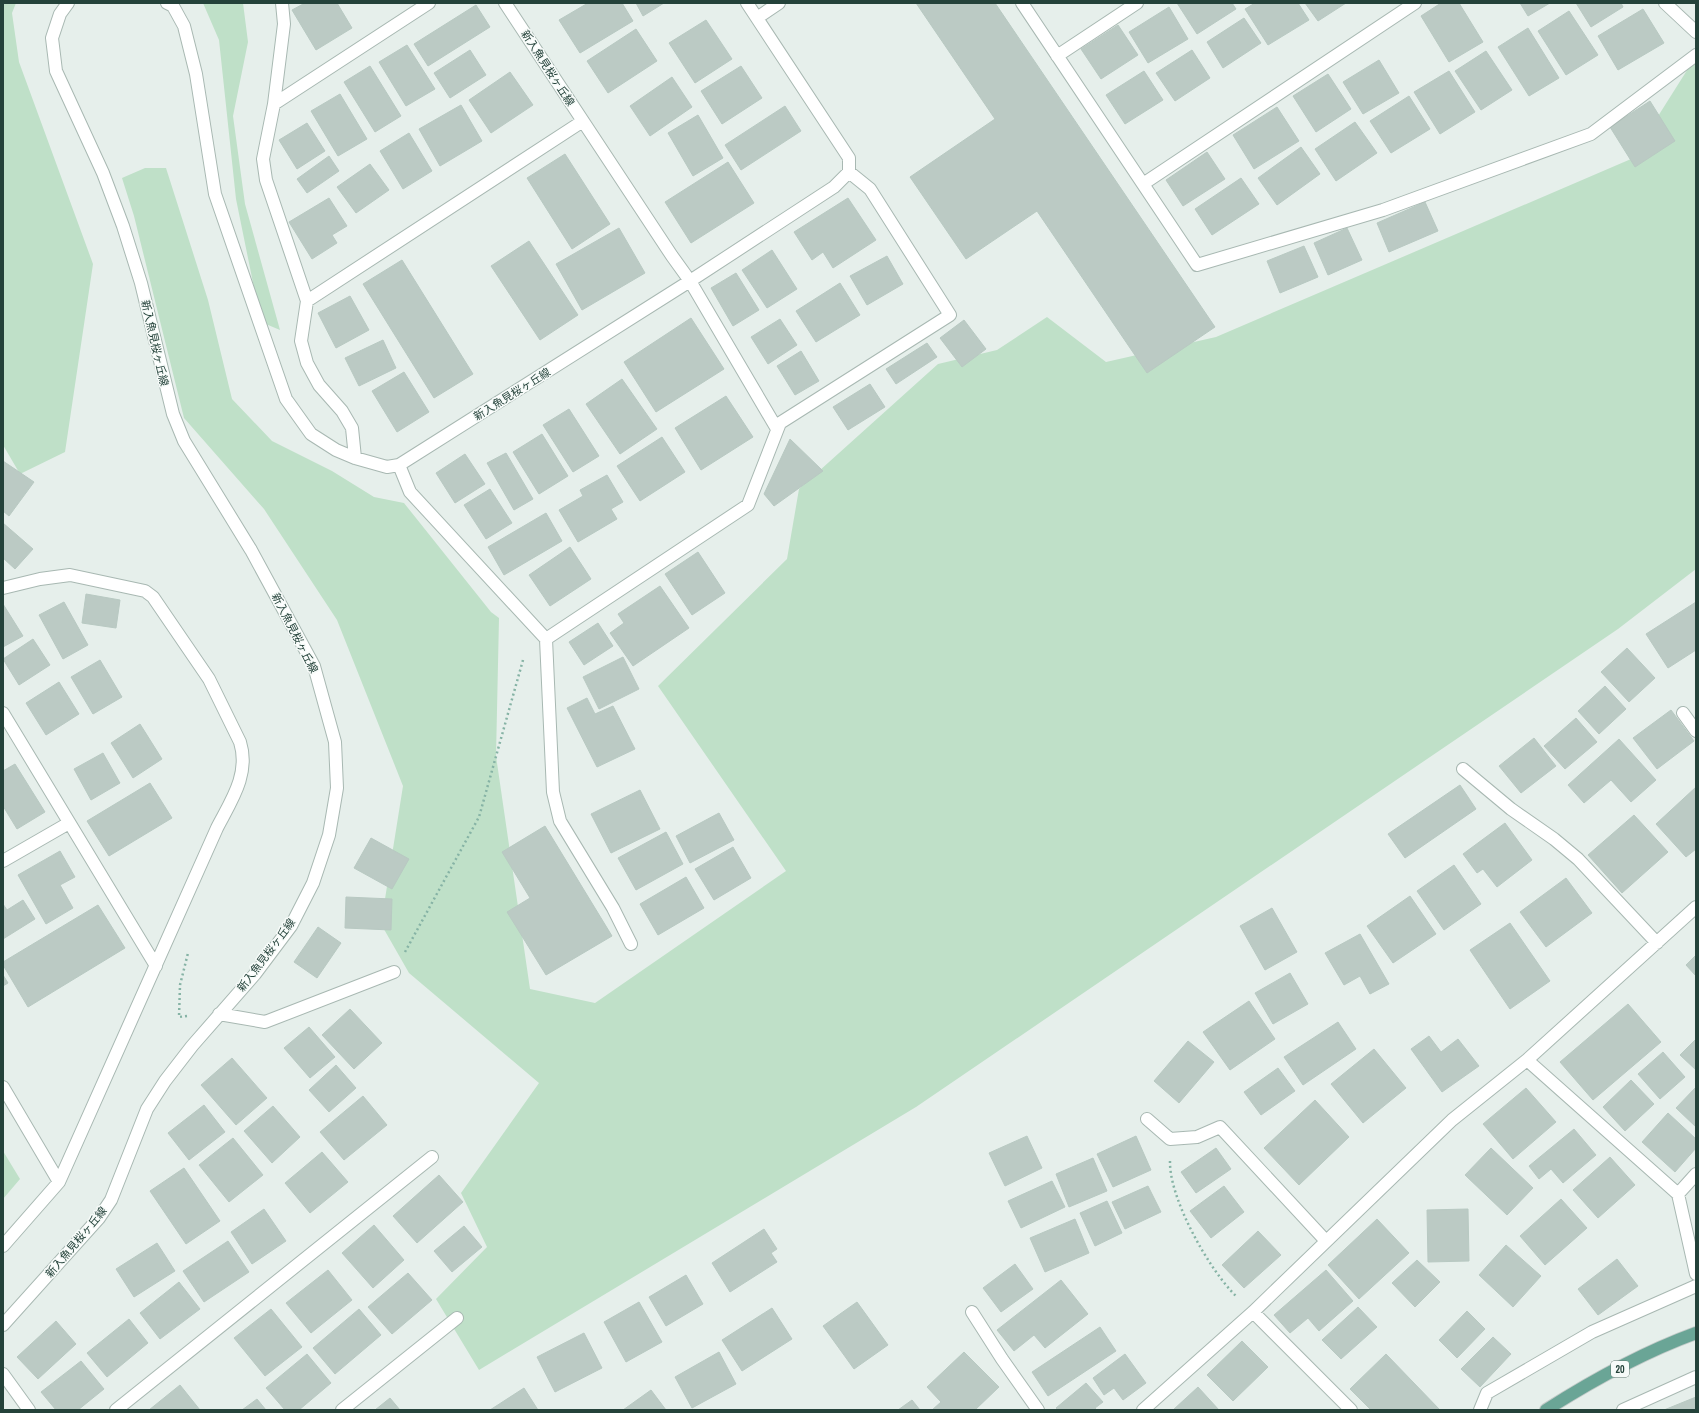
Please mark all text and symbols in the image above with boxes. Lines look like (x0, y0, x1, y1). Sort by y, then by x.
street label: 新入魚見桜ヶ丘線 (518, 27, 578, 109)
street label: 新入魚見桜ヶ丘線 (138, 299, 172, 387)
street label: 新入魚見桜ヶ丘線 (471, 365, 553, 423)
street label: 新入魚見桜ヶ丘線 (269, 591, 321, 675)
street label: 新入魚見桜ヶ丘線 (234, 916, 298, 994)
street label: 新入魚見桜ヶ丘線 (42, 1204, 110, 1280)
road number: 20 (1611, 1361, 1629, 1377)

